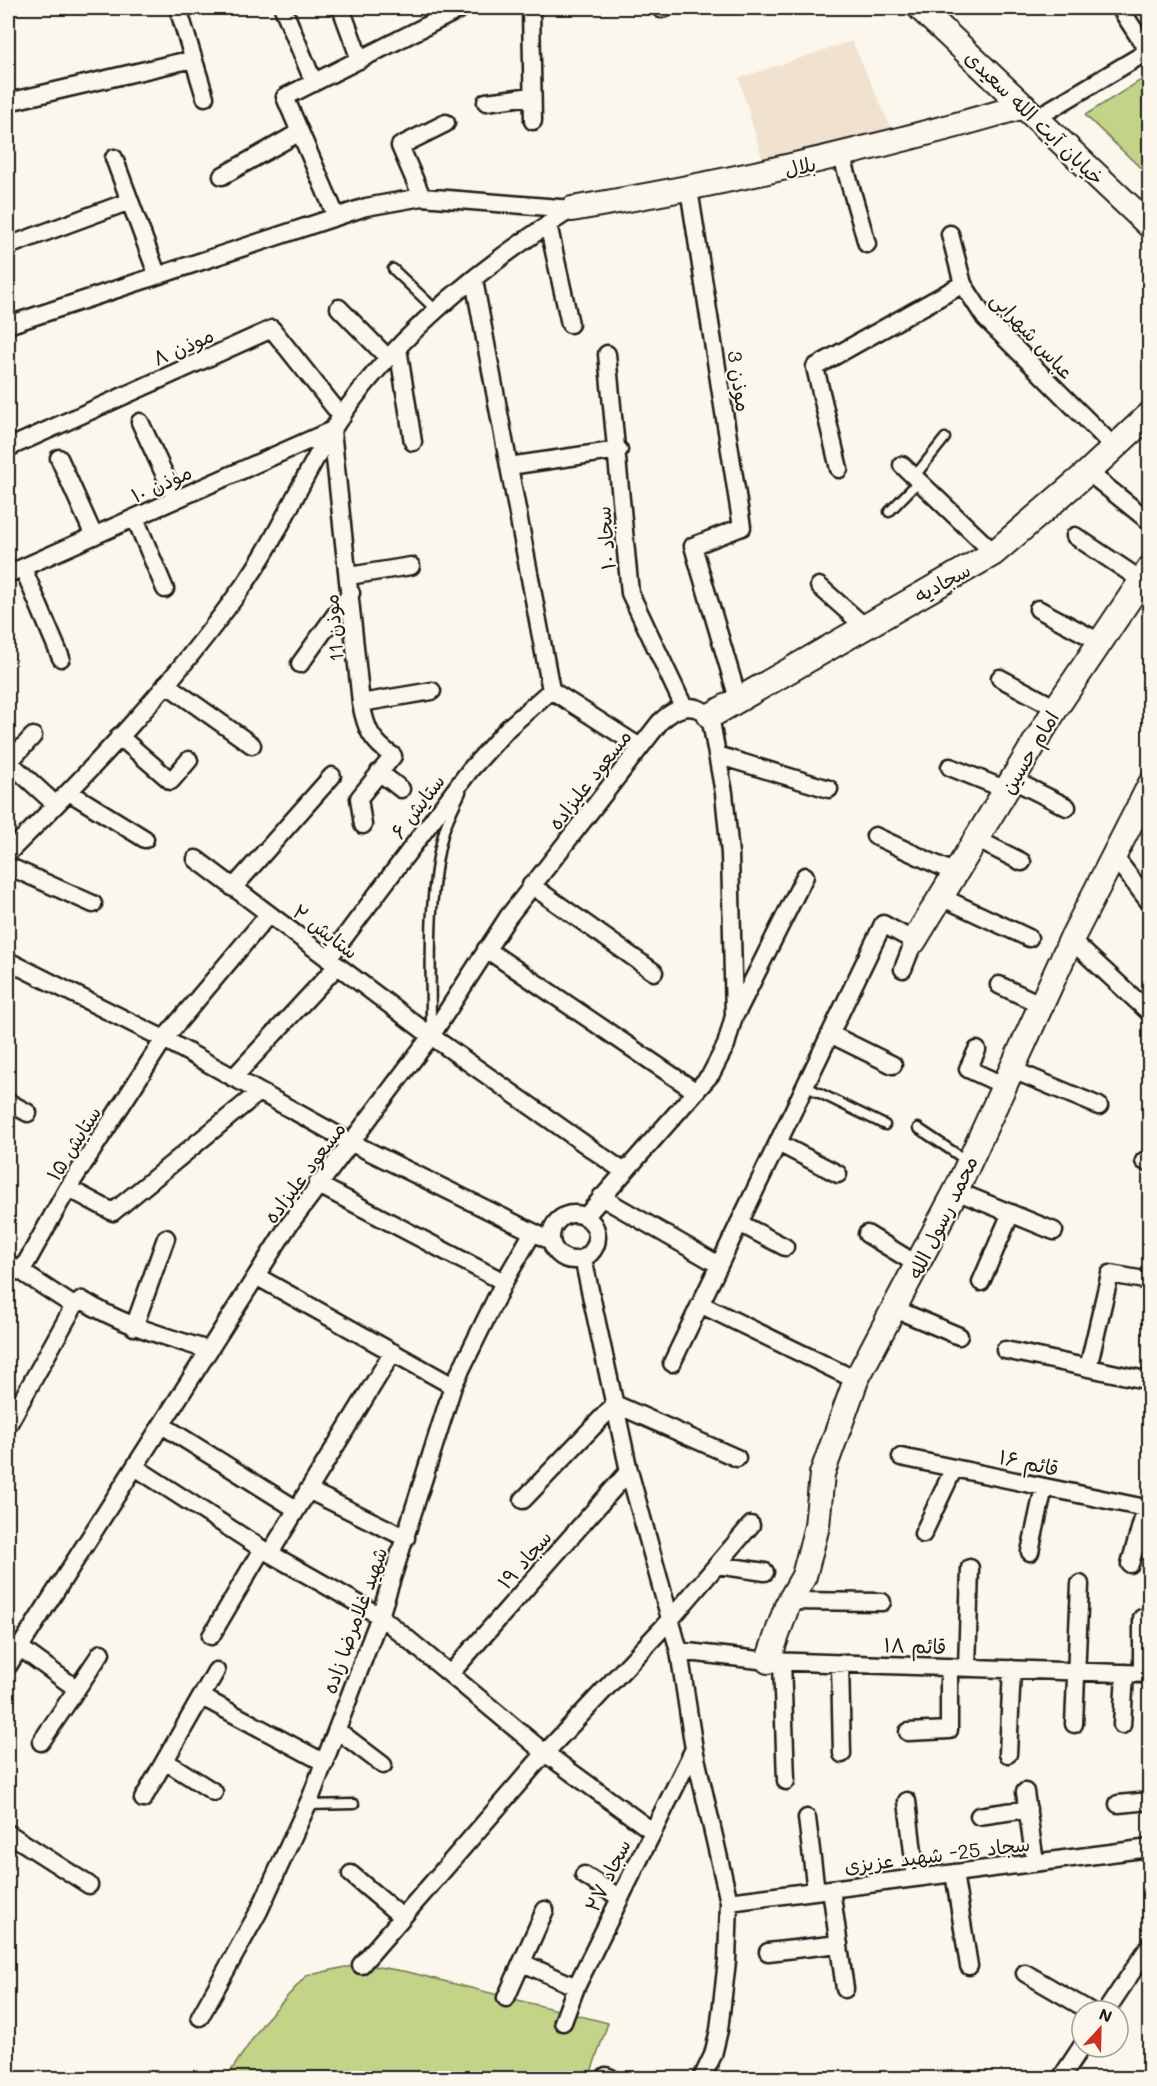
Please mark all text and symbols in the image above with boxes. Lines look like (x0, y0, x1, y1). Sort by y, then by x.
street label: خیابان آیت الله سعیدی (960, 44, 1110, 190)
street label: بلال (782, 150, 818, 182)
street label: عباس شهرابی (985, 286, 1080, 385)
street label: موذن ۸ (149, 321, 217, 371)
street label: موذن 3 (722, 349, 758, 413)
street label: موٰذن ۱۰ (127, 458, 195, 508)
street label: سجاد ۱۰ (589, 505, 621, 571)
street label: سجادیه (909, 556, 975, 608)
street label: موذن 11 (317, 593, 349, 663)
street label: امام حسین (994, 706, 1067, 800)
street label: مسعود علیزاده (542, 723, 638, 836)
street label: ستایش ۶ (384, 769, 450, 843)
street label: ستایش ۲ (288, 898, 364, 964)
street label: ستایش ۱۵ (40, 1101, 106, 1185)
street label: مسعود علیزاده (257, 1116, 352, 1229)
street label: محمد رسول الله (901, 1151, 983, 1283)
street label: قائم ۱۶ (996, 1443, 1061, 1484)
street label: سجاد ۱۹ (491, 1524, 557, 1594)
street label: شهید غلامرضا زاده (315, 1543, 393, 1697)
street label: قائم ۱۸ (883, 1631, 947, 1662)
street label: سجاد 25- شهید عزیزی (843, 1830, 1031, 1878)
street label: سجاد ۲۷ (578, 1834, 636, 1916)
north arrow (1070, 1999, 1130, 2059)
text: N (1096, 2003, 1115, 2027)

